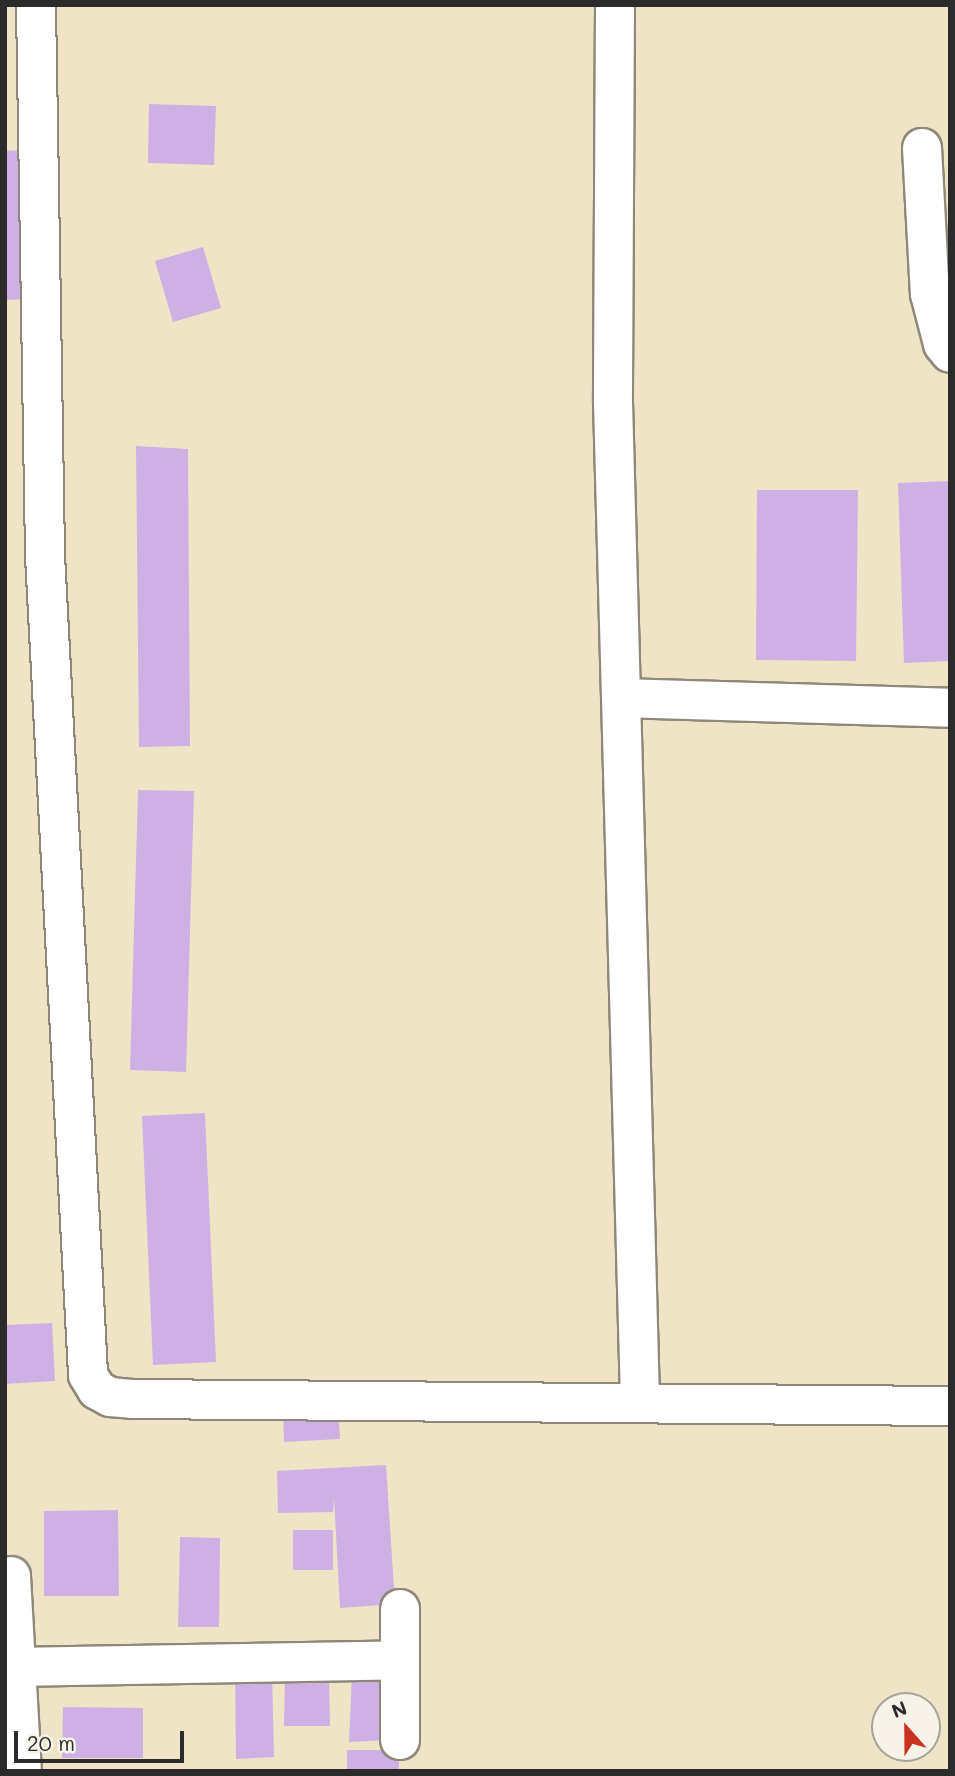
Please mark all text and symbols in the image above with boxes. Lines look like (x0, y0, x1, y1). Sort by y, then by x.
north arrow (871, 1692, 941, 1762)
text: N (888, 1695, 910, 1723)
scale bar (18, 1716, 187, 1760)
text: 20 m (27, 1729, 75, 1756)

